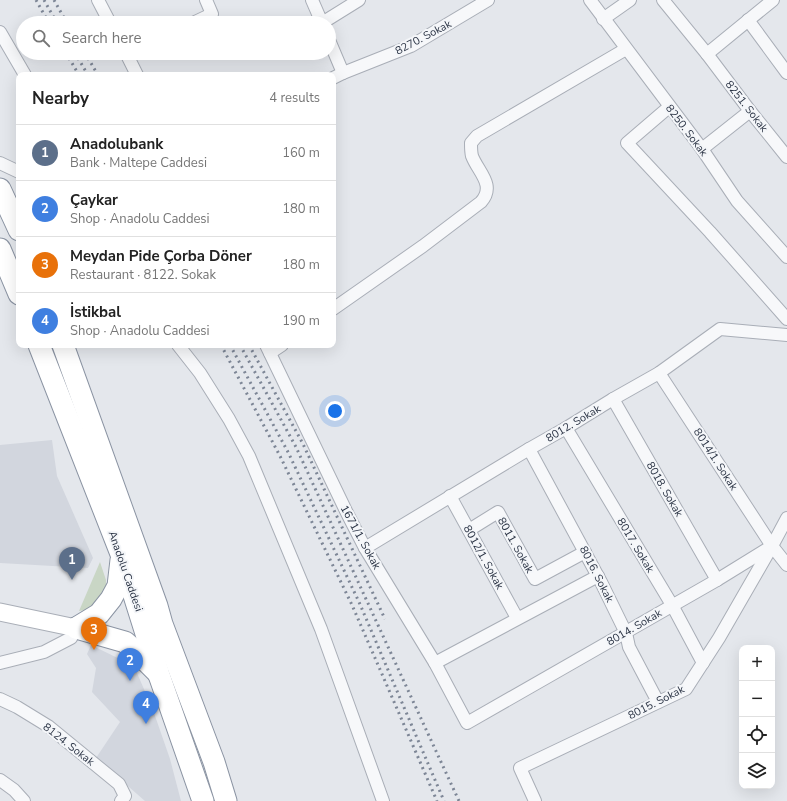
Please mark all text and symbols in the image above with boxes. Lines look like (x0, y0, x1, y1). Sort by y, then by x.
search box (16, 16, 336, 60)
street label: 8270. Sokak (393, 16, 454, 58)
icon: search (30, 27, 52, 49)
text: Search here (62, 28, 142, 48)
street label: 8251. Sokak (722, 78, 772, 136)
text: Nearby (32, 87, 89, 110)
text: 4 results (269, 89, 320, 107)
street label: 8250. Sokak (662, 101, 711, 160)
text: Anadolubank (70, 134, 163, 154)
text: 1 (41, 144, 49, 162)
text: 160 m (282, 144, 320, 162)
text: Bank · Maltepe Caddesi (70, 154, 207, 172)
text: Çaykar (70, 190, 118, 210)
text: 2 (41, 200, 49, 218)
text: 180 m (282, 200, 320, 218)
text: Shop · Anadolu Caddesi (70, 210, 210, 228)
text: Meydan Pide Çorba Döner (70, 246, 252, 266)
text: 3 (41, 256, 49, 274)
text: 180 m (282, 256, 320, 274)
text: Restaurant · 8122. Sokak (70, 266, 216, 284)
text: İstikbal (70, 302, 121, 322)
text: 4 (41, 312, 49, 330)
text: 190 m (282, 312, 320, 330)
text: Shop · Anadolu Caddesi (70, 322, 210, 340)
your location (325, 401, 345, 421)
street label: 8012. Sokak (543, 401, 604, 446)
street label: 8014/1. Sokak (690, 425, 742, 494)
street label: 8018. Sokak (643, 459, 687, 520)
street label: 1671/1. Sokak (337, 503, 385, 572)
street label: 8011. Sokak (494, 515, 537, 576)
street label: 8017. Sokak (613, 515, 658, 576)
street label: 8012/1. Sokak (460, 523, 508, 592)
street label: Anadolu Caddesi (105, 529, 146, 614)
street label: 8016. Sokak (576, 543, 617, 605)
pin: 1 (59, 547, 85, 580)
street label: 8014. Sokak (604, 605, 665, 649)
pin: 3 (81, 617, 107, 650)
map controls (739, 645, 775, 789)
button: + (739, 645, 775, 681)
pin: 2 (117, 648, 143, 681)
button: − (739, 681, 775, 717)
street label: 8015. Sokak (625, 682, 687, 723)
pin: 4 (133, 691, 159, 724)
button: locate (739, 717, 775, 753)
street label: 8124. Sokak (40, 720, 98, 770)
button: layers (739, 753, 775, 789)

